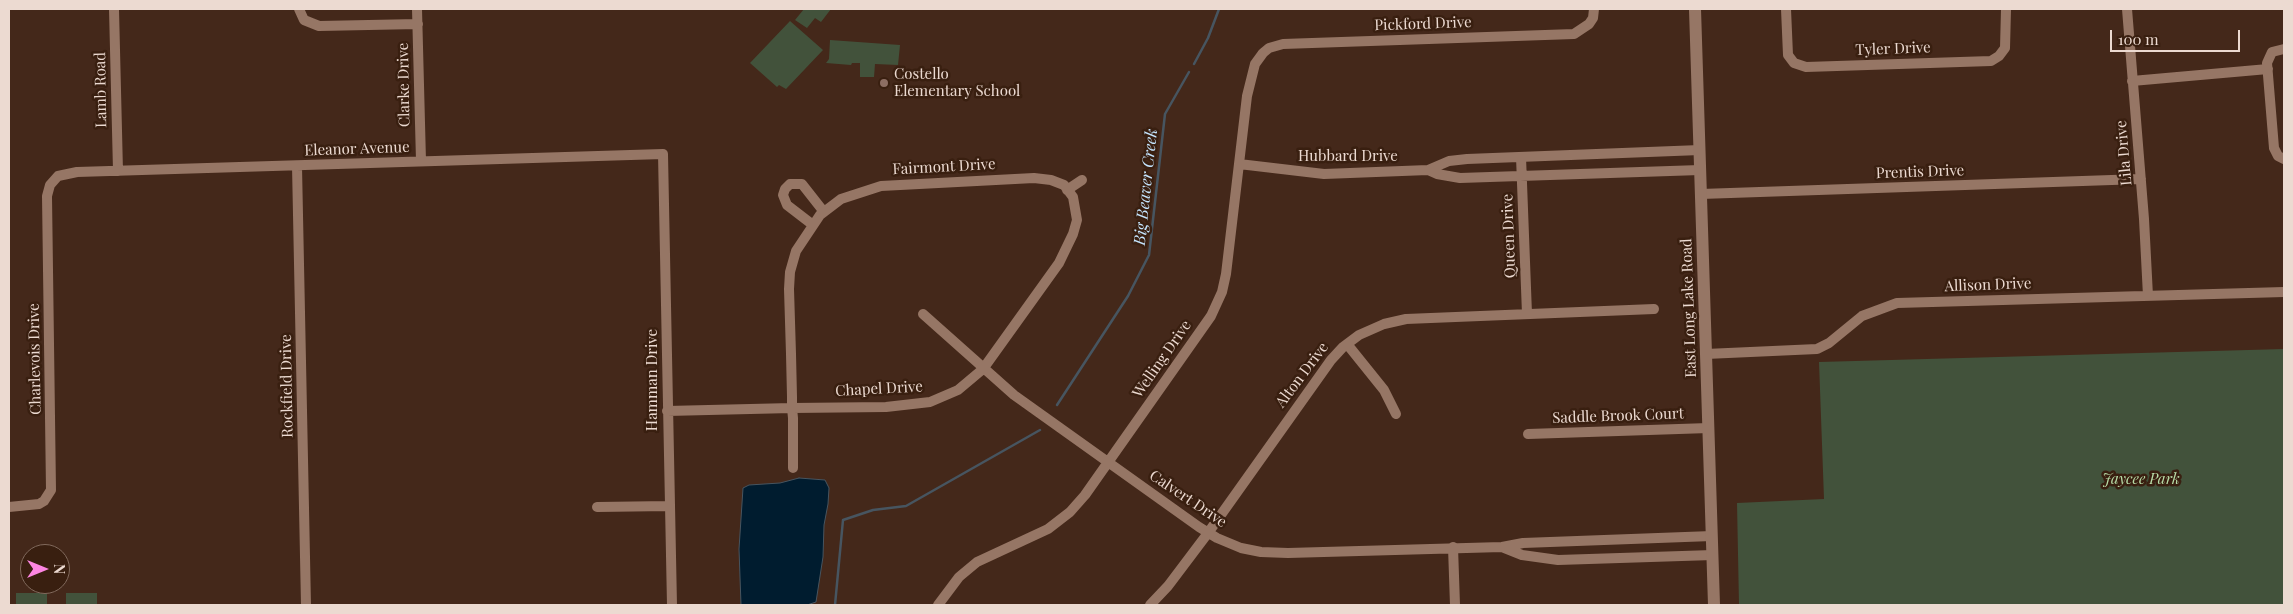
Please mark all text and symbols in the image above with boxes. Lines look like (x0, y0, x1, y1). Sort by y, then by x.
street label: Pickford Drive (1374, 13, 1472, 35)
scale bar (2113, 20, 2243, 52)
text: 100 m (2118, 29, 2159, 49)
street label: Tyler Drive (1855, 39, 1931, 59)
street label: Clarke Drive (394, 43, 414, 127)
street label: Lamb Road (91, 52, 111, 128)
place label: Costello Elementary School (894, 65, 1020, 100)
marker: Costello Elementary School (878, 77, 890, 89)
street label: Lila Drive (2112, 120, 2136, 186)
water label: Big Beaver Creek (1130, 128, 1162, 246)
street label: Eleanor Avenue (304, 138, 410, 160)
street label: Hubbard Drive (1298, 147, 1398, 165)
street label: Fairmont Drive (892, 155, 996, 179)
street label: Prentis Drive (1875, 161, 1965, 183)
street label: Queen Drive (1499, 194, 1519, 278)
street label: East Long Lake Road (1678, 238, 1700, 378)
street label: Allison Drive (1944, 274, 2032, 296)
street label: Charlevois Drive (25, 303, 45, 415)
street label: Welling Drive (1129, 317, 1195, 401)
street label: Hamman Drive (643, 329, 661, 431)
street label: Rockfield Drive (277, 334, 297, 438)
street label: Alton Drive (1272, 339, 1332, 411)
street label: Chapel Drive (835, 378, 923, 400)
street label: Saddle Brook Court (1552, 405, 1684, 427)
street label: Calvert Drive (1146, 467, 1230, 531)
park label: Jaycee Park (2102, 470, 2180, 488)
north arrow (20, 544, 70, 594)
text: N (50, 564, 69, 574)

